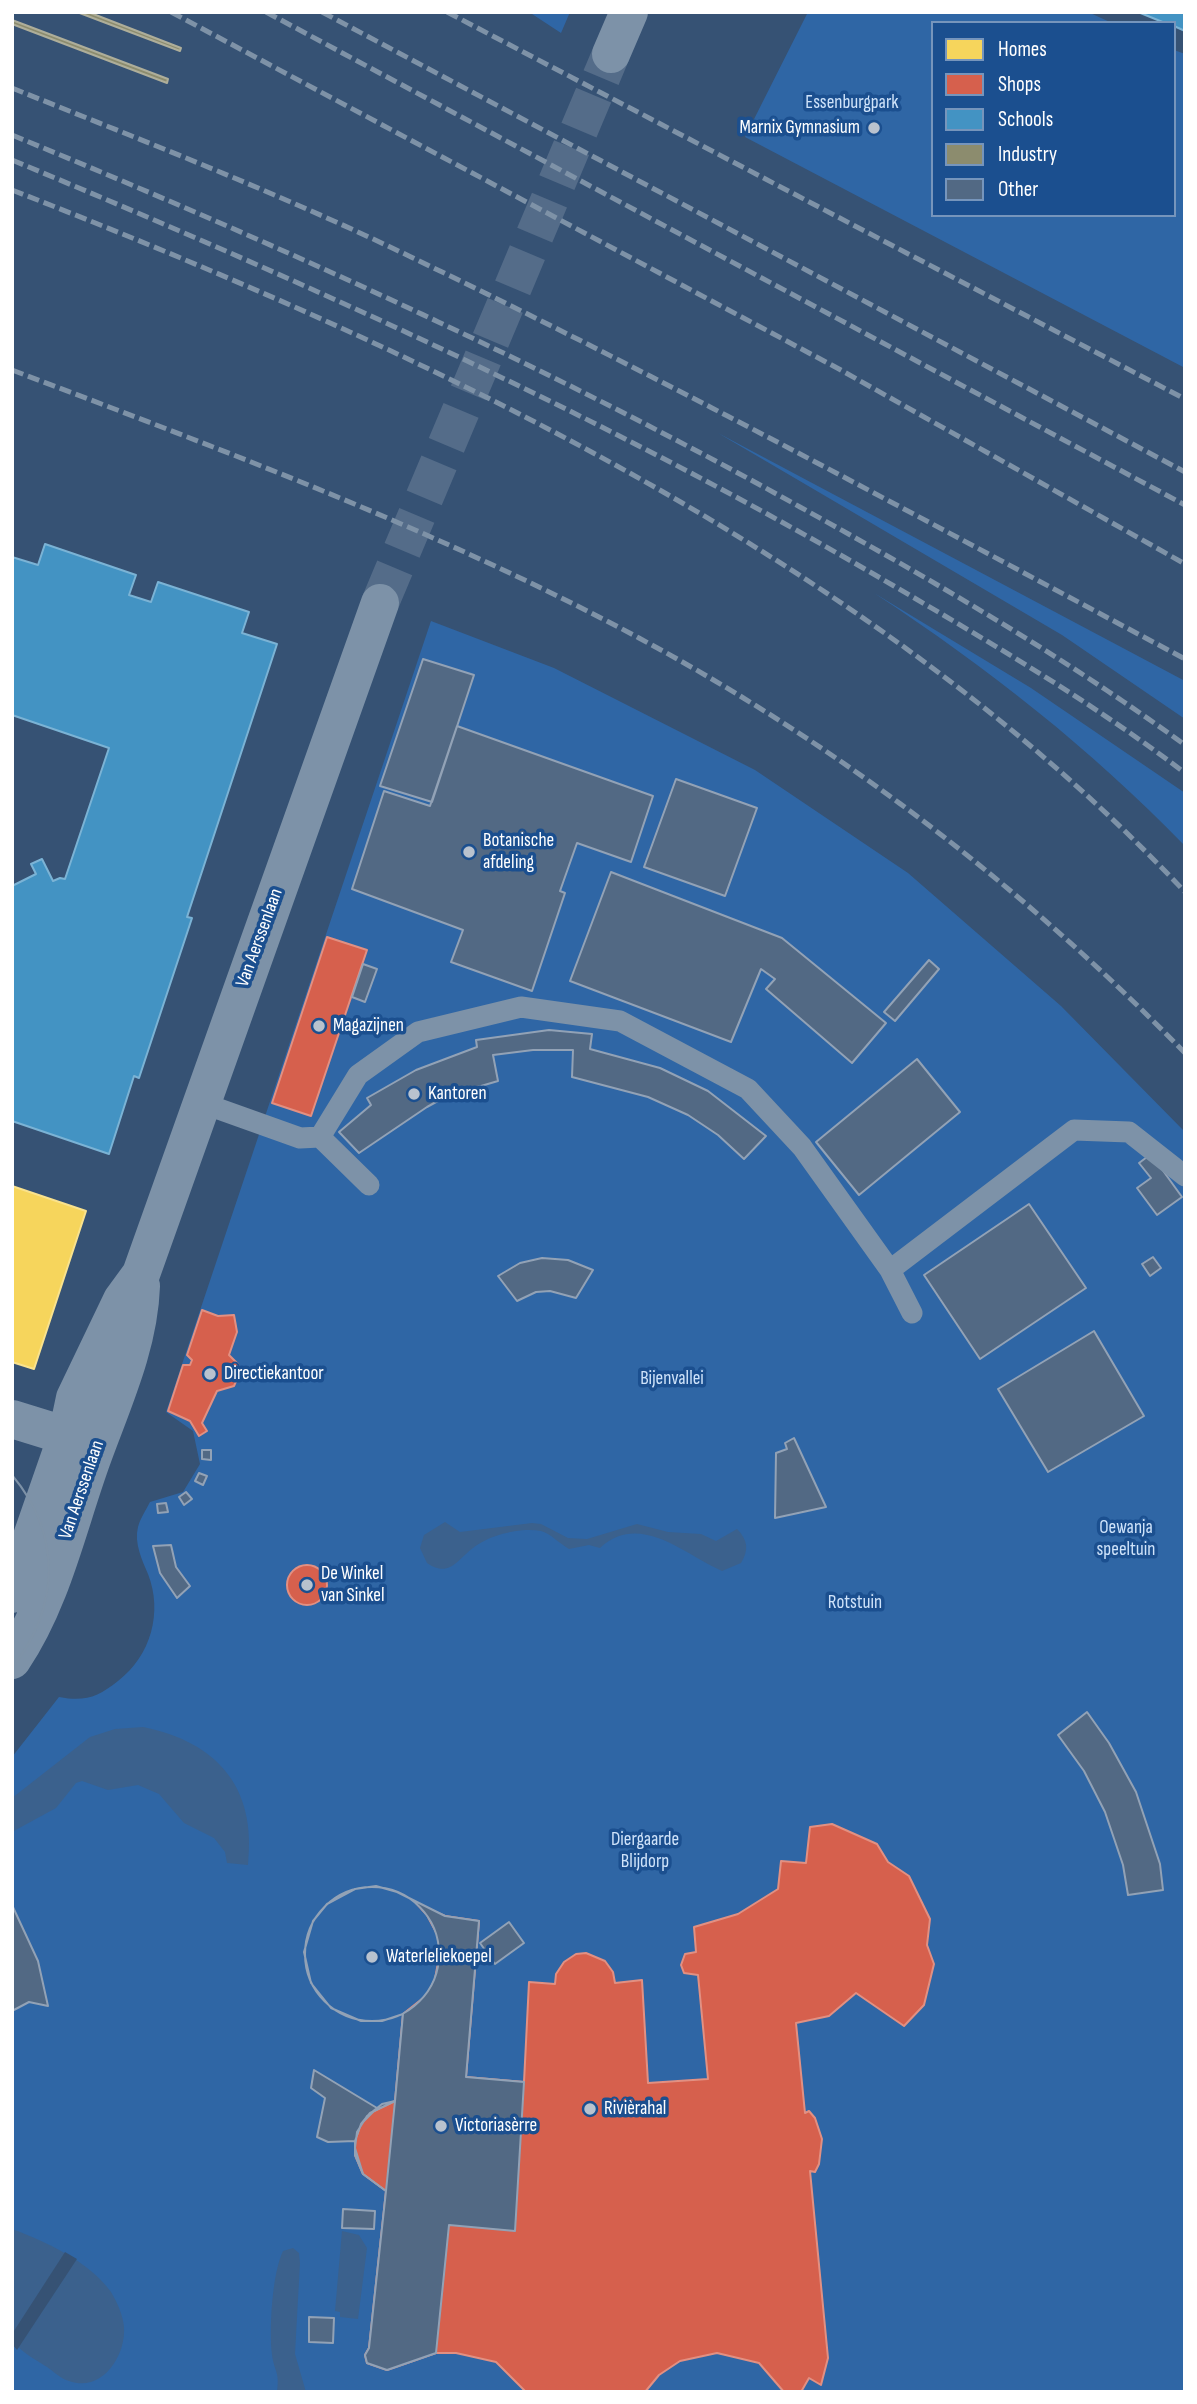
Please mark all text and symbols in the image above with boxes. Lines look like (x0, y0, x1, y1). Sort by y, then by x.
legend (931, 21, 1176, 217)
text: Homes (998, 37, 1047, 62)
text: Shops (998, 72, 1041, 97)
park label: Essenburgpark (805, 92, 899, 114)
text: Schools (998, 107, 1053, 132)
place label: Marnix Gymnasium (739, 117, 860, 139)
marker: Marnix Gymnasium (866, 120, 882, 136)
text: Industry (998, 142, 1057, 167)
text: Other (998, 177, 1038, 202)
place label: Botanische afdeling (483, 830, 554, 874)
marker: Botanische afdeling (461, 844, 477, 860)
street label: Van Aerssenlaan (232, 886, 288, 990)
place label: Magazijnen (333, 1015, 404, 1037)
marker: Magazijnen (311, 1018, 327, 1034)
place label: Kantoren (428, 1083, 487, 1105)
marker: Kantoren (406, 1086, 422, 1102)
place label: Directiekantoor (224, 1363, 324, 1385)
marker: Directiekantoor (202, 1366, 218, 1382)
park label: Bijenvallei (640, 1368, 704, 1390)
street label: Van Aerssenlaan (54, 1438, 110, 1542)
park label: Oewanja speeltuin (1097, 1517, 1155, 1561)
place label: De Winkel van Sinkel (321, 1563, 384, 1607)
marker: De Winkel van Sinkel (299, 1577, 315, 1593)
park label: Rotstuin (828, 1592, 882, 1614)
park label: Diergaarde Blijdorp (611, 1829, 679, 1873)
place label: Waterleliekoepel (386, 1946, 492, 1968)
marker: Waterleliekoepel (364, 1949, 380, 1965)
place label: Rivièrahal (604, 2098, 666, 2120)
marker: Rivièrahal (582, 2101, 598, 2117)
place label: Victoriasèrre (455, 2115, 537, 2137)
marker: Victoriasèrre (433, 2118, 449, 2134)

